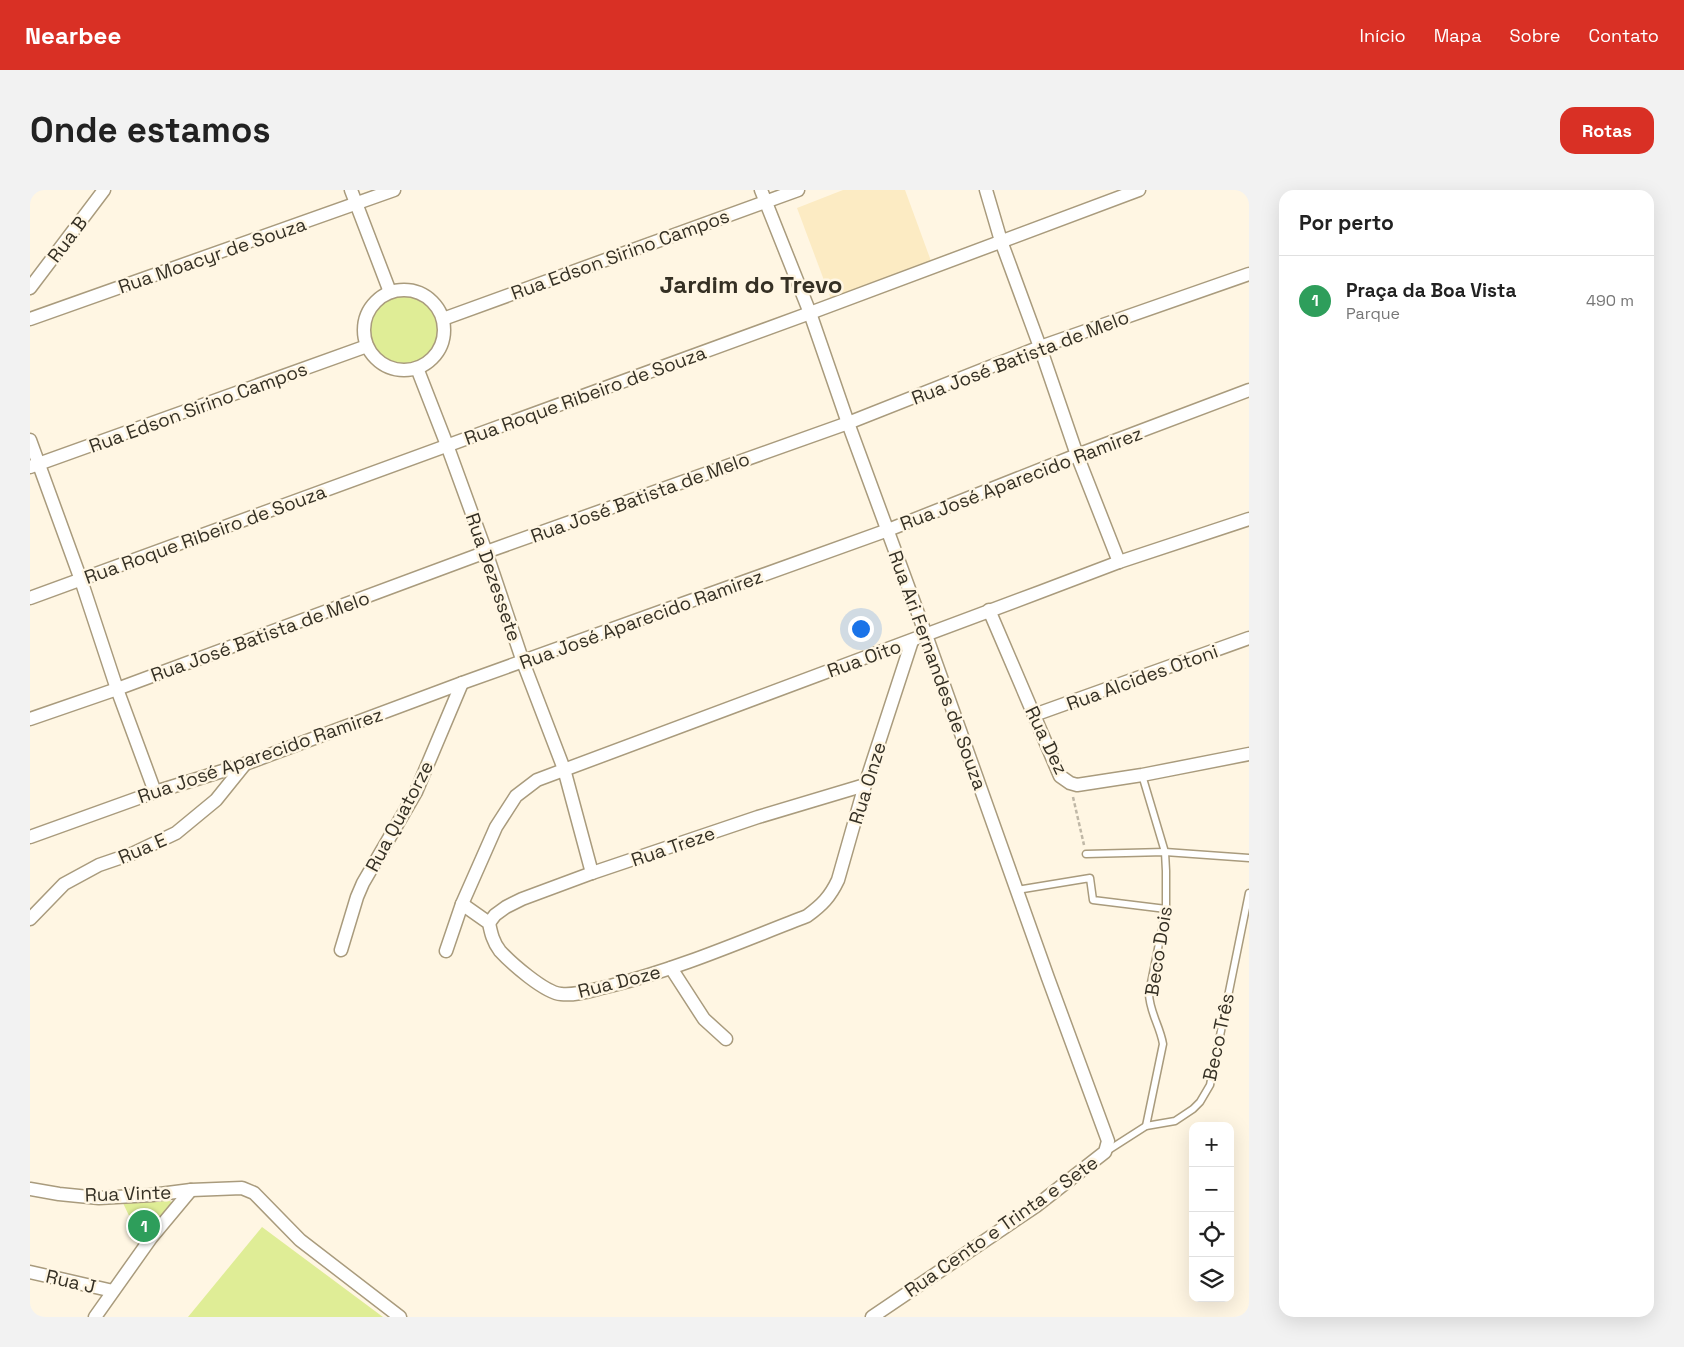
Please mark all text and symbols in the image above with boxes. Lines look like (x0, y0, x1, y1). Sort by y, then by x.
text: Nearbee (25, 20, 121, 51)
text: Início (1360, 24, 1406, 47)
text: Mapa (1434, 24, 1482, 47)
text: Sobre (1510, 24, 1560, 47)
text: Contato (1588, 24, 1659, 47)
button: Rotas (1560, 107, 1654, 154)
text: Onde estamos (30, 108, 271, 152)
street label: Rua Edson Sirino Campos (508, 203, 733, 306)
text: Por perto (1299, 209, 1394, 236)
street label: Rua B (42, 211, 93, 268)
street label: Rua Moacyr de Souza (115, 211, 310, 299)
district label: Jardim do Trevo (660, 269, 843, 300)
text: Praça da Boa Vista (1346, 278, 1516, 303)
text: 1 (1311, 290, 1319, 311)
text: 490 m (1586, 290, 1634, 311)
text: Parque (1346, 303, 1400, 324)
street label: Rua José Batista de Melo (908, 304, 1133, 411)
street label: Rua Roque Ribeiro de Souza (461, 340, 710, 451)
street label: Rua Edson Sirino Campos (86, 356, 311, 459)
street label: Rua José Aparecido Ramirez (897, 421, 1146, 536)
street label: Rua José Batista de Melo (527, 446, 753, 549)
street label: Rua Roque Ribeiro de Souza (81, 479, 330, 590)
street label: Rua Dezessete (460, 510, 527, 645)
street label: Rua Ari Fernandes de Souza (882, 547, 993, 793)
street label: Rua José Aparecido Ramirez (516, 564, 766, 675)
street label: Rua José Batista de Melo (147, 585, 373, 688)
your location (848, 616, 874, 642)
street label: Rua Oito (824, 634, 905, 683)
street label: Rua Alcides Otoni (1063, 638, 1221, 716)
street label: Rua José Aparecido Ramirez (134, 702, 386, 809)
street label: Rua Dez (1019, 702, 1074, 778)
street label: Rua Onze (843, 739, 892, 827)
street label: Rua Quatorze (360, 756, 439, 876)
street label: Rua Treze (628, 820, 718, 872)
street label: Rua E (114, 827, 170, 870)
street label: Beco Dois (1139, 904, 1178, 998)
street label: Rua Doze (575, 959, 663, 1004)
street label: Beco Três (1197, 991, 1240, 1083)
map controls (1189, 1122, 1234, 1302)
button: + (1189, 1122, 1234, 1167)
street label: Rua Cento e Trinta e Sete (900, 1150, 1103, 1303)
button: − (1189, 1167, 1234, 1212)
street label: Rua Vinte (84, 1179, 172, 1208)
pin: 1 (128, 1207, 160, 1245)
button: locate (1189, 1212, 1234, 1257)
button: layers (1189, 1257, 1234, 1302)
street label: Rua J (43, 1264, 98, 1299)

